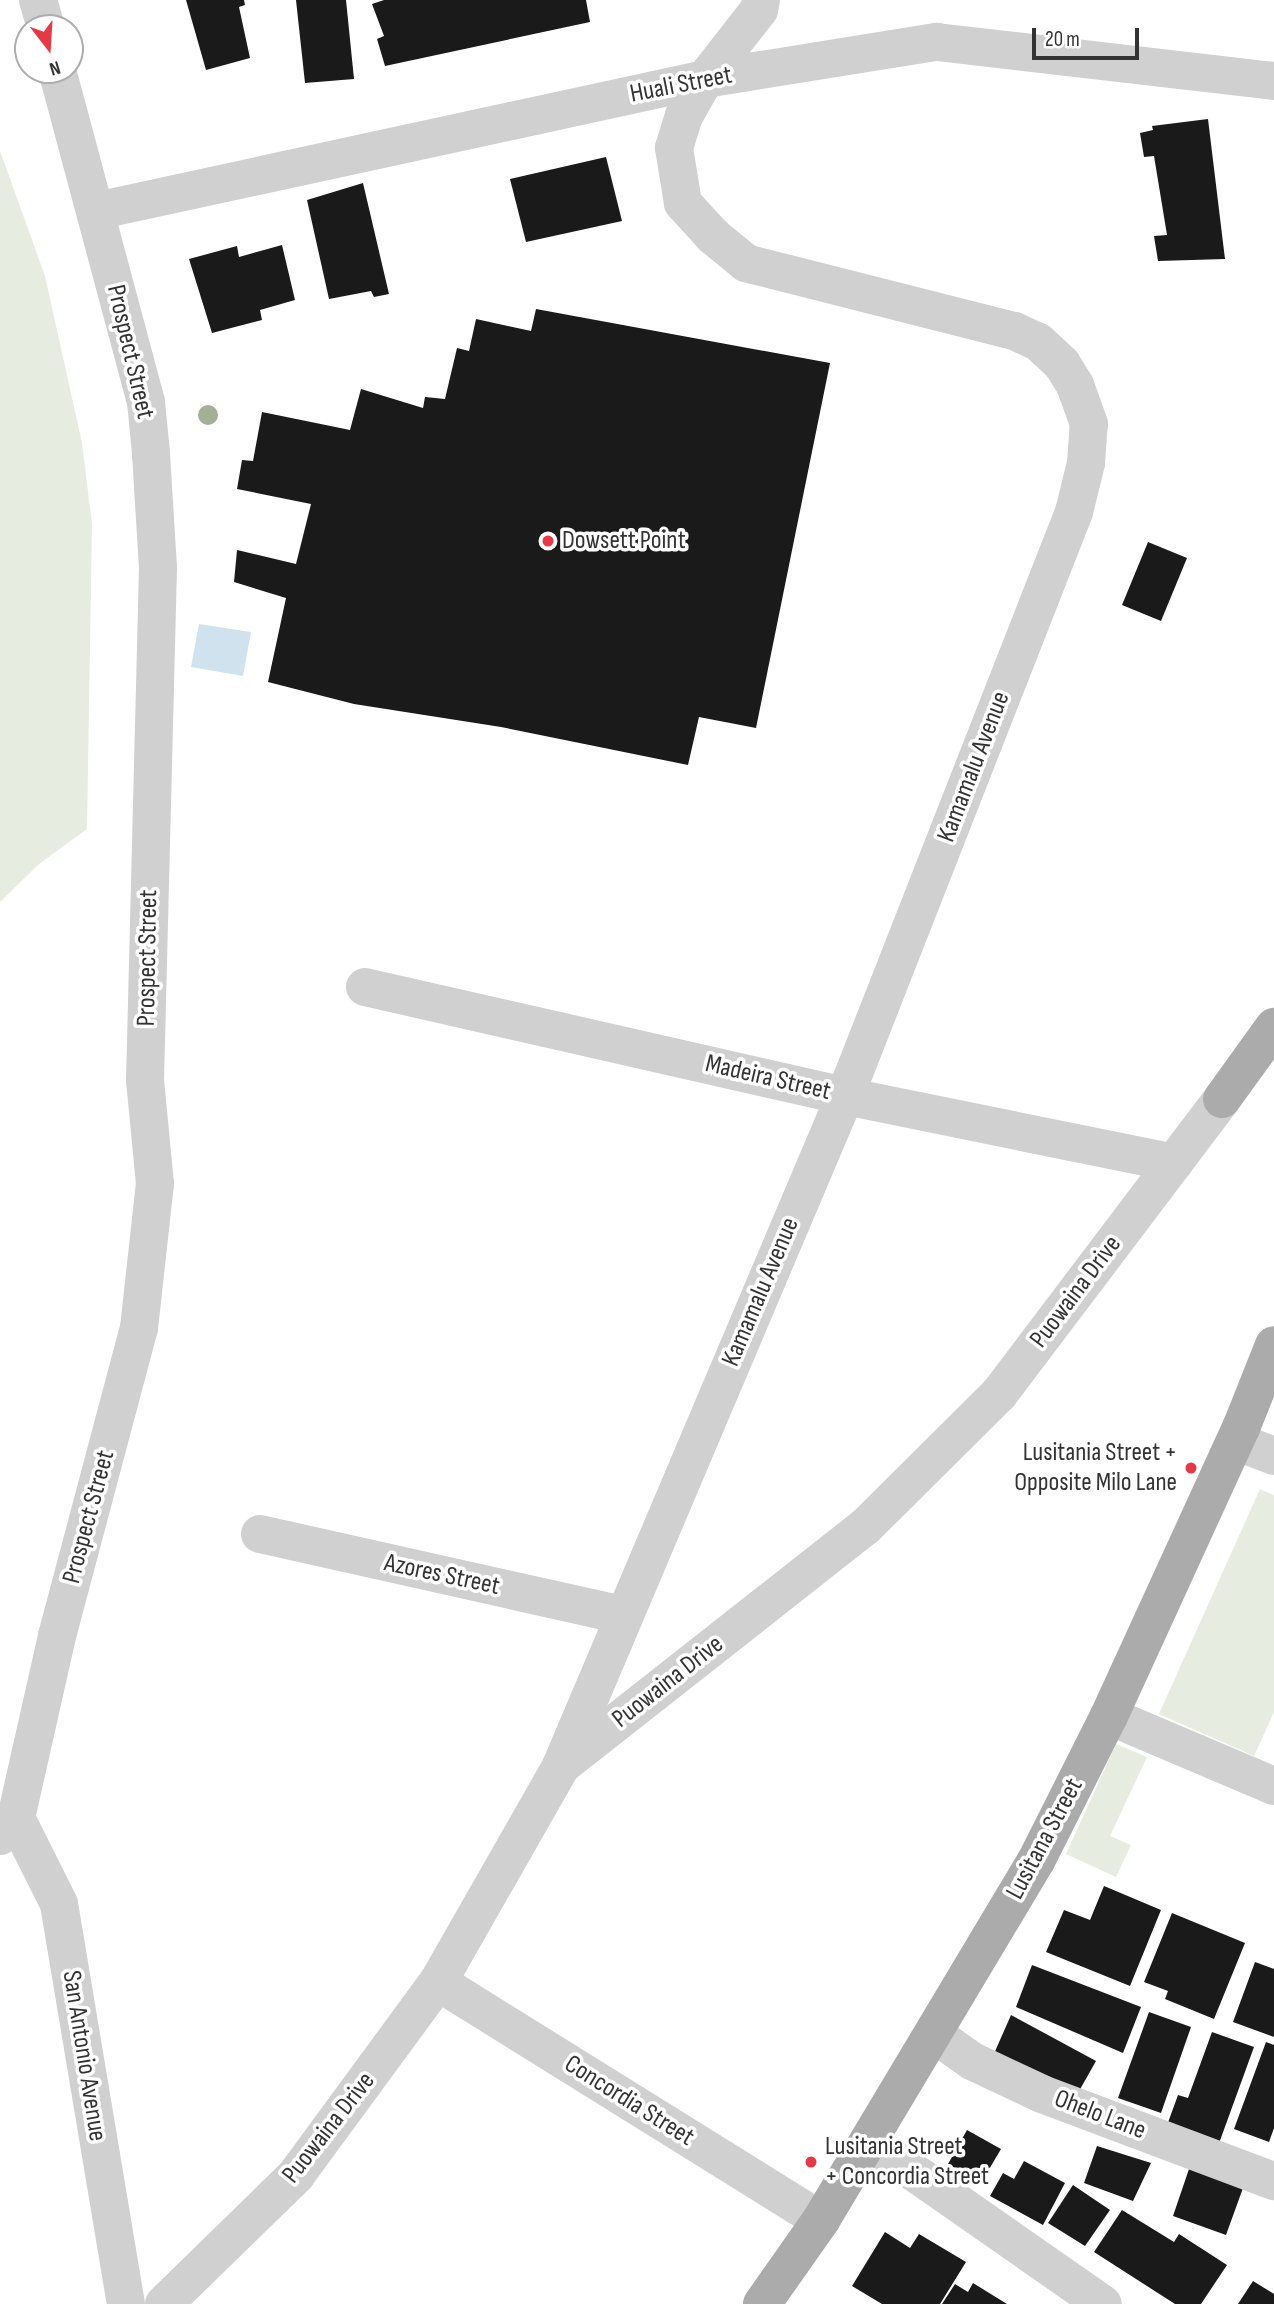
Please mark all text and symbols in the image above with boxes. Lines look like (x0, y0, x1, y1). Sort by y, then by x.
north arrow (14, 14, 84, 84)
scale bar (1036, 14, 1143, 58)
text: 20 m (1045, 27, 1080, 52)
text: N (46, 55, 63, 80)
street label: Huali Street (627, 60, 735, 110)
street label: Prospect Street (99, 282, 161, 422)
place label: Dowsett Point (562, 525, 686, 557)
marker: Dowsett Point (540, 533, 556, 549)
street label: Kamamalu Avenue (931, 687, 1017, 847)
street label: Prospect Street (131, 889, 165, 1027)
street label: Madeira Street (702, 1048, 834, 1108)
street label: Kamamalu Avenue (716, 1213, 806, 1371)
street label: Puowaina Drive (1024, 1230, 1128, 1354)
place label: Lusitania Street + Opposite Milo Lane (1014, 1437, 1177, 1498)
street label: Prospect Street (56, 1447, 122, 1587)
marker: Lusitania Street + Opposite Milo Lane (1183, 1460, 1199, 1476)
street label: Azores Street (382, 1548, 502, 1602)
street label: Puowaina Drive (606, 1629, 730, 1735)
street label: Lusitana Street (1000, 1773, 1090, 1905)
street label: San Antonio Avenue (55, 1968, 113, 2144)
street label: Concordia Street (558, 2049, 700, 2153)
street label: Puowaina Drive (276, 2066, 382, 2190)
street label: Ohelo Lane (1050, 2083, 1150, 2147)
place label: Lusitania Street + Concordia Street (825, 2131, 989, 2192)
marker: Lusitania Street + Concordia Street (803, 2154, 819, 2170)

